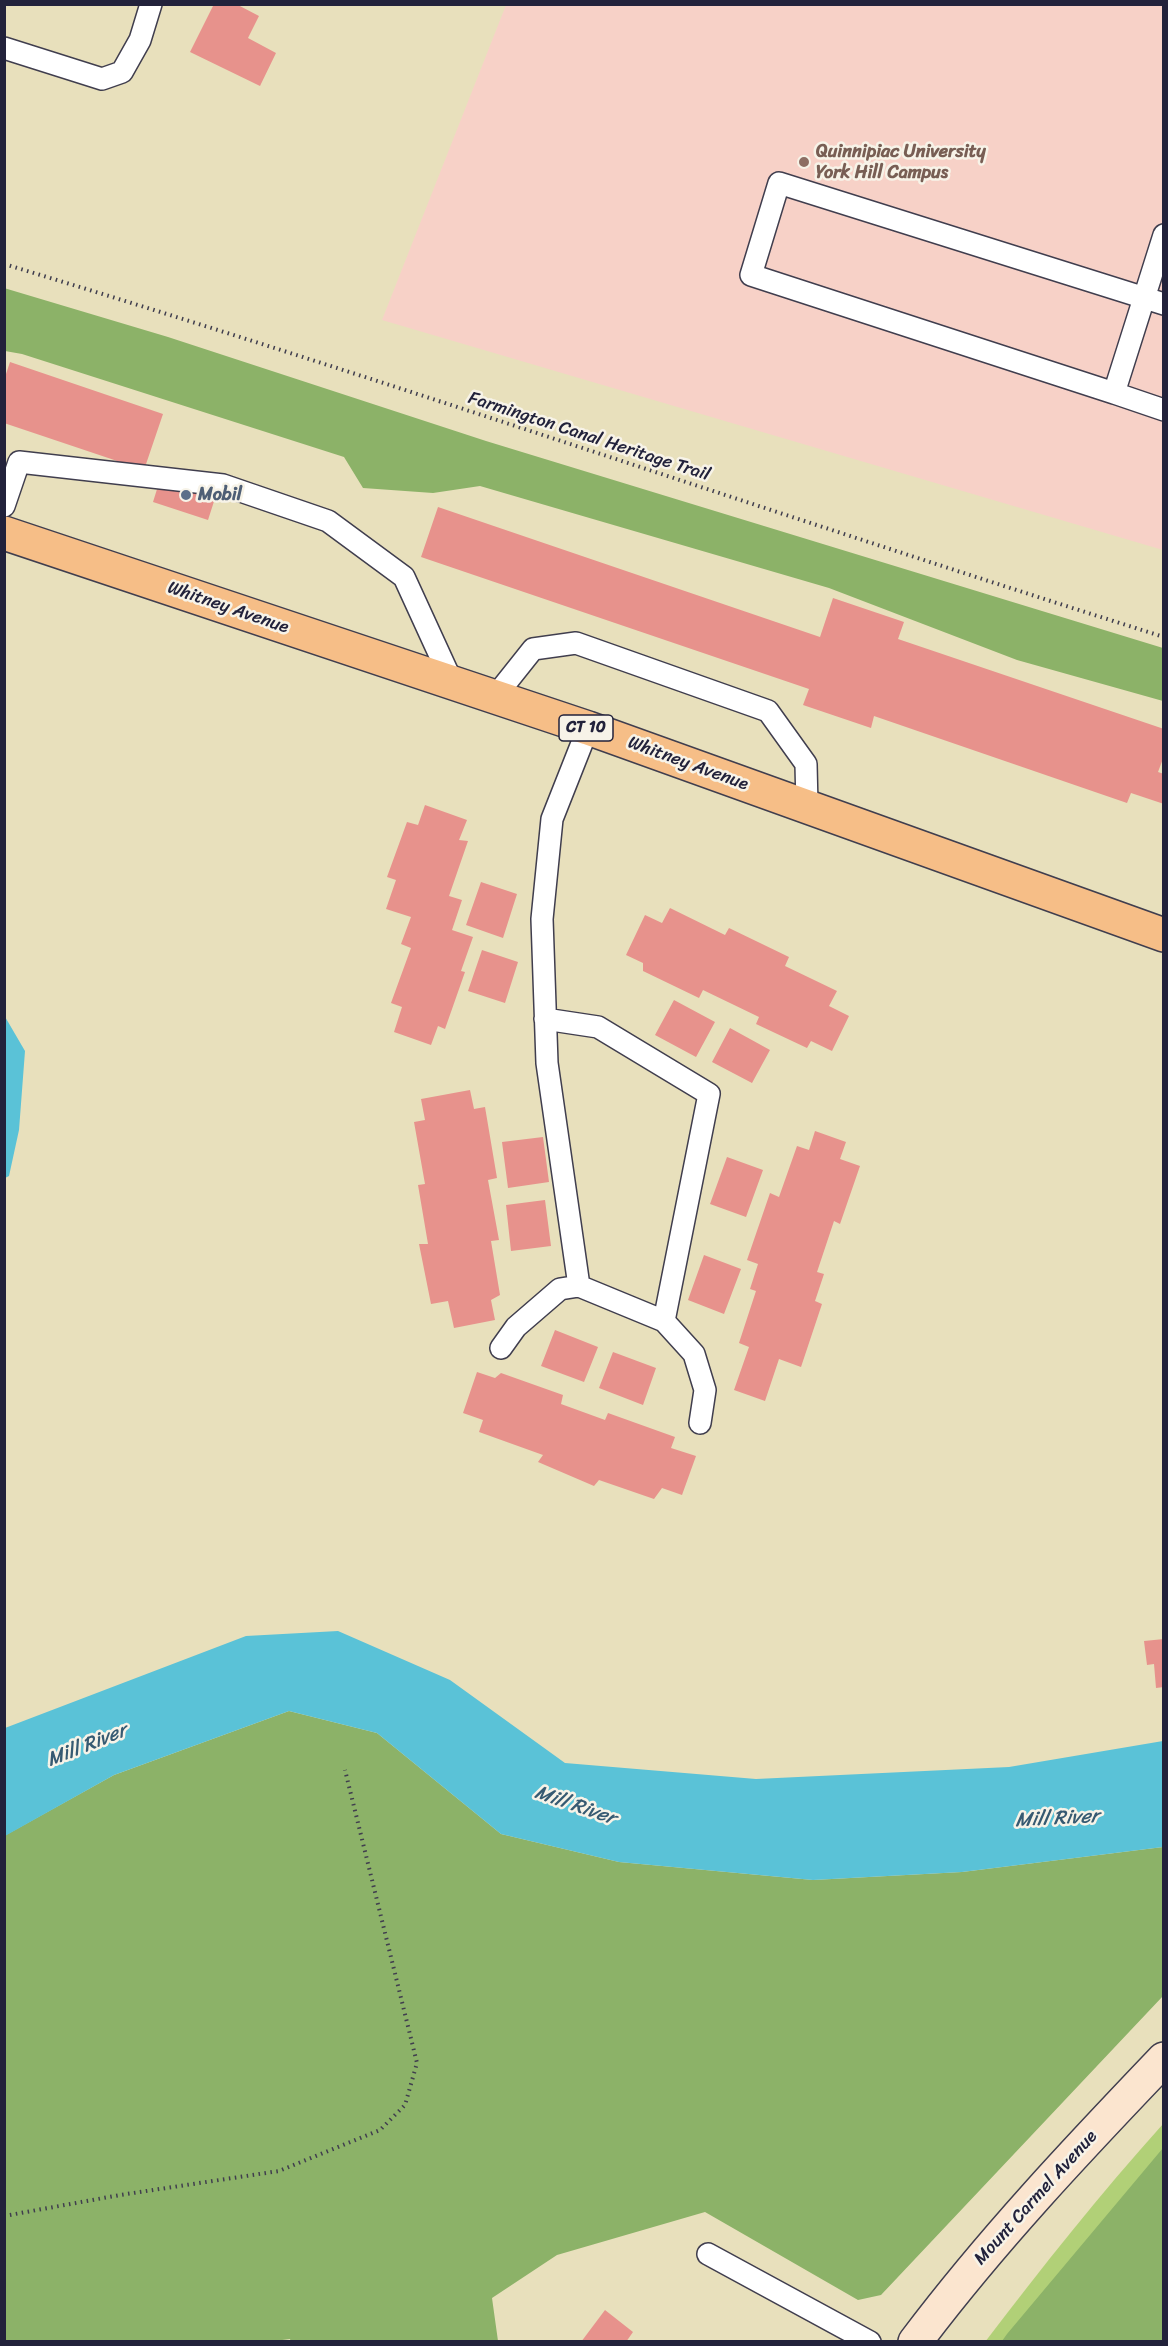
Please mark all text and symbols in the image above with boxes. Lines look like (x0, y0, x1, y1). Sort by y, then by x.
place label: Quinnipiac University York Hill Campus (816, 141, 986, 184)
marker: Quinnipiac University York Hill Campus (797, 155, 811, 169)
street label: Farmington Canal Heritage Trail (465, 388, 713, 486)
place label: Mobil (198, 484, 242, 506)
marker: Mobil (179, 488, 193, 502)
street label: Whitney Avenue (165, 577, 291, 639)
road number: CT 10 (559, 715, 613, 741)
street label: Whitney Avenue (625, 732, 751, 796)
water label: Mill River (44, 1719, 130, 1773)
water label: Mill River (531, 1781, 619, 1831)
water label: Mill River (1014, 1805, 1100, 1833)
street label: Mount Carmel Avenue (970, 2126, 1102, 2270)

